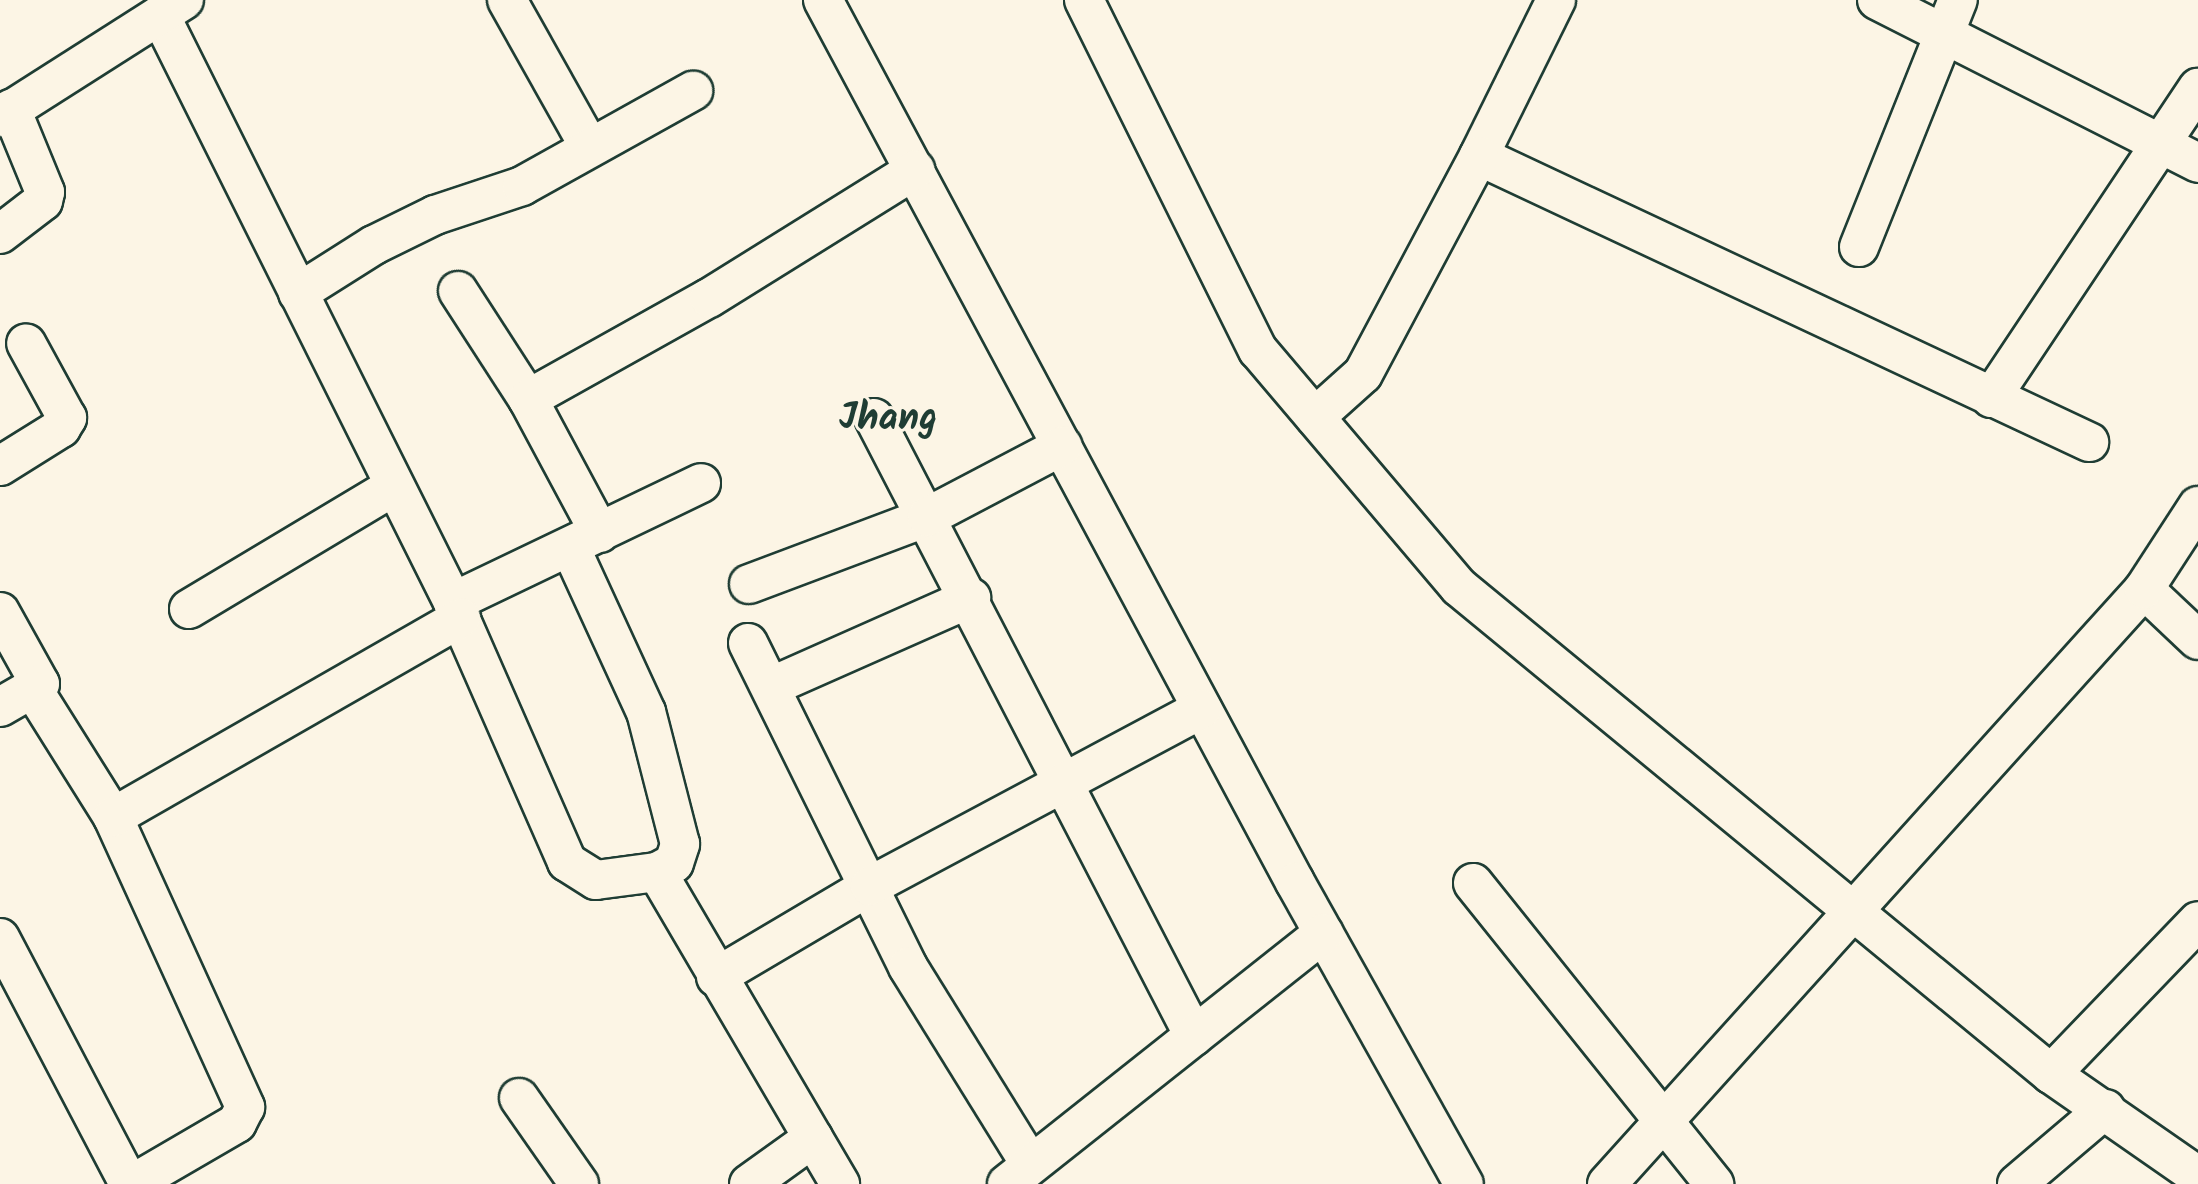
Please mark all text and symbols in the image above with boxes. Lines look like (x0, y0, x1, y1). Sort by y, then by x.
district label: Jhang (839, 397, 937, 443)

